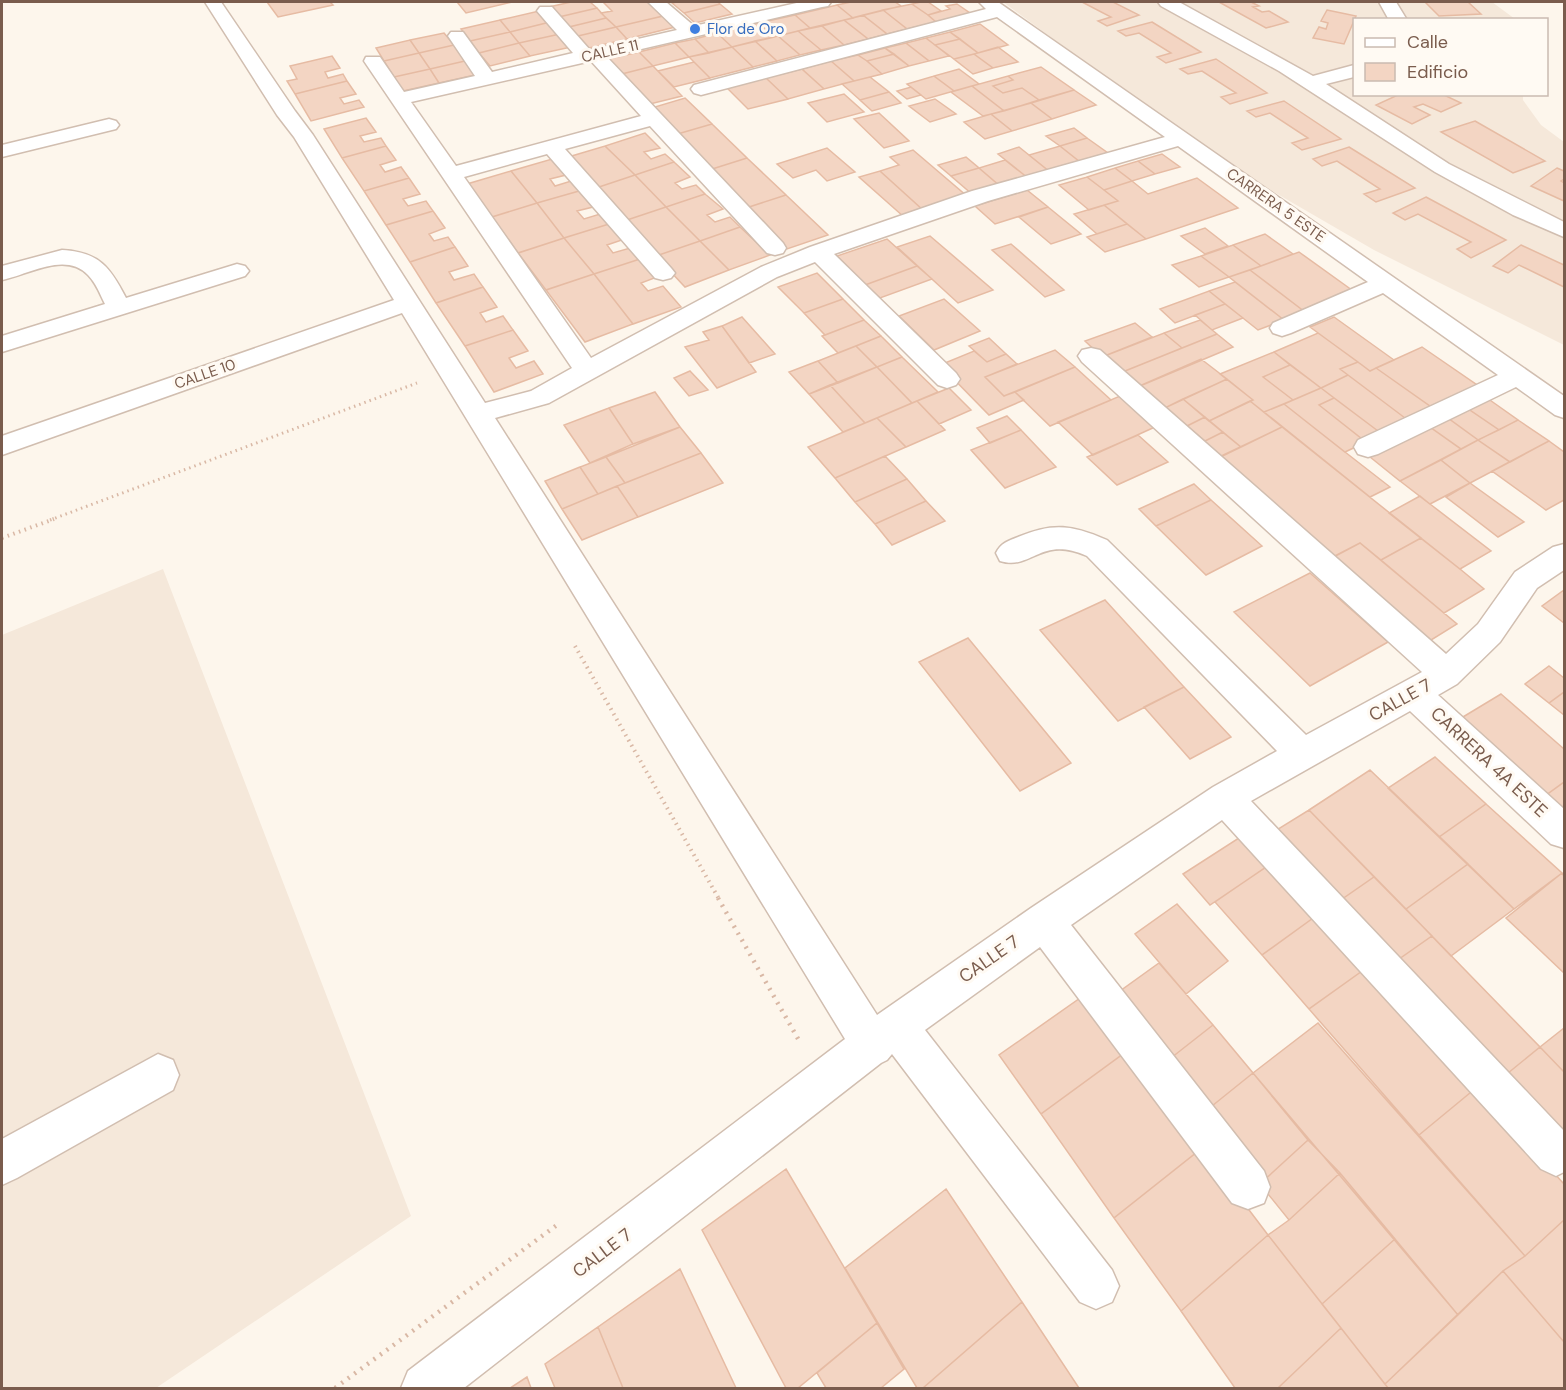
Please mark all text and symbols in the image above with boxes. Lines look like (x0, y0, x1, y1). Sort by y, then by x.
legend (1353, 18, 1548, 96)
place label: Flor de Oro (707, 19, 785, 39)
marker: Flor de Oro (688, 22, 702, 36)
text: Calle (1407, 30, 1448, 54)
street label: CALLE 11 (579, 35, 641, 67)
text: Edificio (1407, 60, 1468, 84)
street label: CARRERA 5 ESTE (1223, 163, 1329, 247)
street label: CALLE 10 (172, 354, 238, 394)
street label: CALLE 7 (1364, 673, 1436, 727)
street label: CARRERA 4A ESTE (1425, 701, 1553, 823)
street label: CALLE 7 (954, 930, 1024, 988)
street label: CALLE 7 (568, 1223, 636, 1283)

